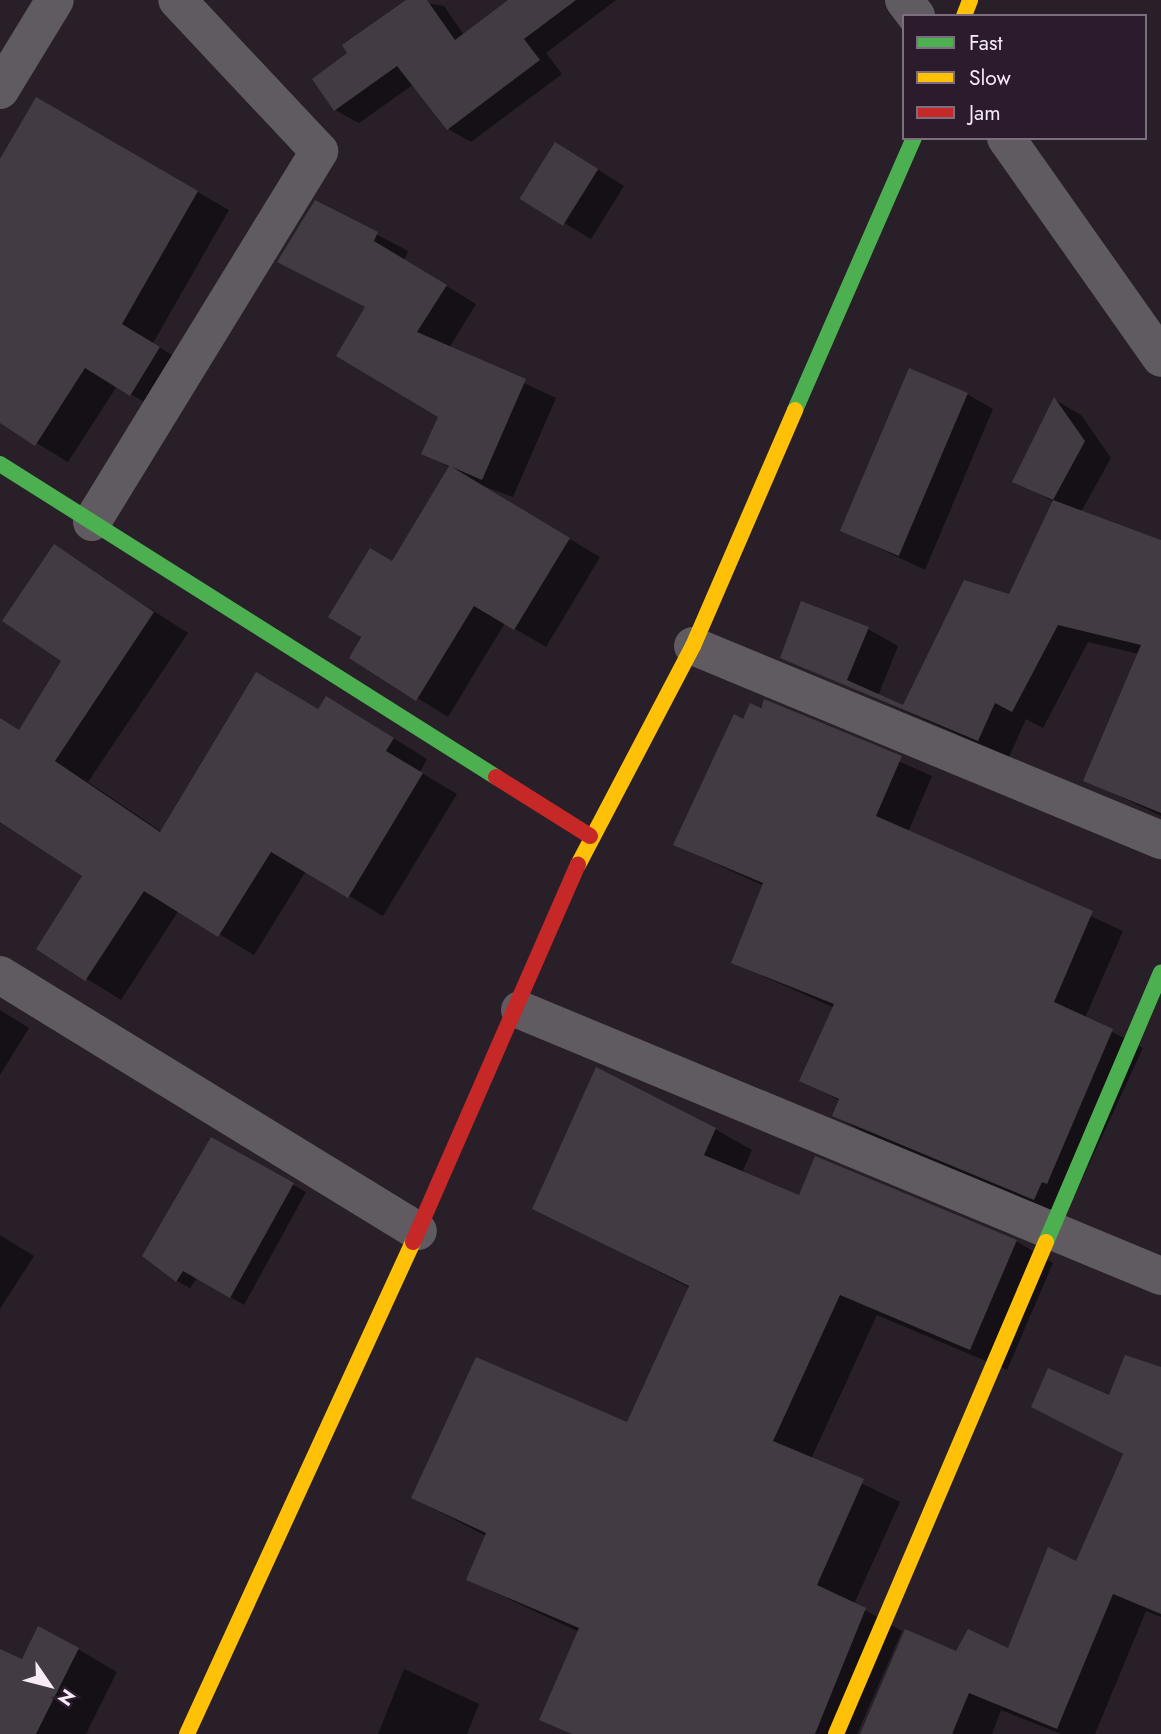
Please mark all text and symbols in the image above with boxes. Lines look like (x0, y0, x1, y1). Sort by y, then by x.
legend (902, 14, 1147, 140)
text: Fast (969, 28, 1002, 58)
text: Slow (969, 63, 1011, 93)
text: Jam (969, 98, 1001, 128)
north arrow (14, 1650, 84, 1720)
text: N (51, 1683, 82, 1711)

